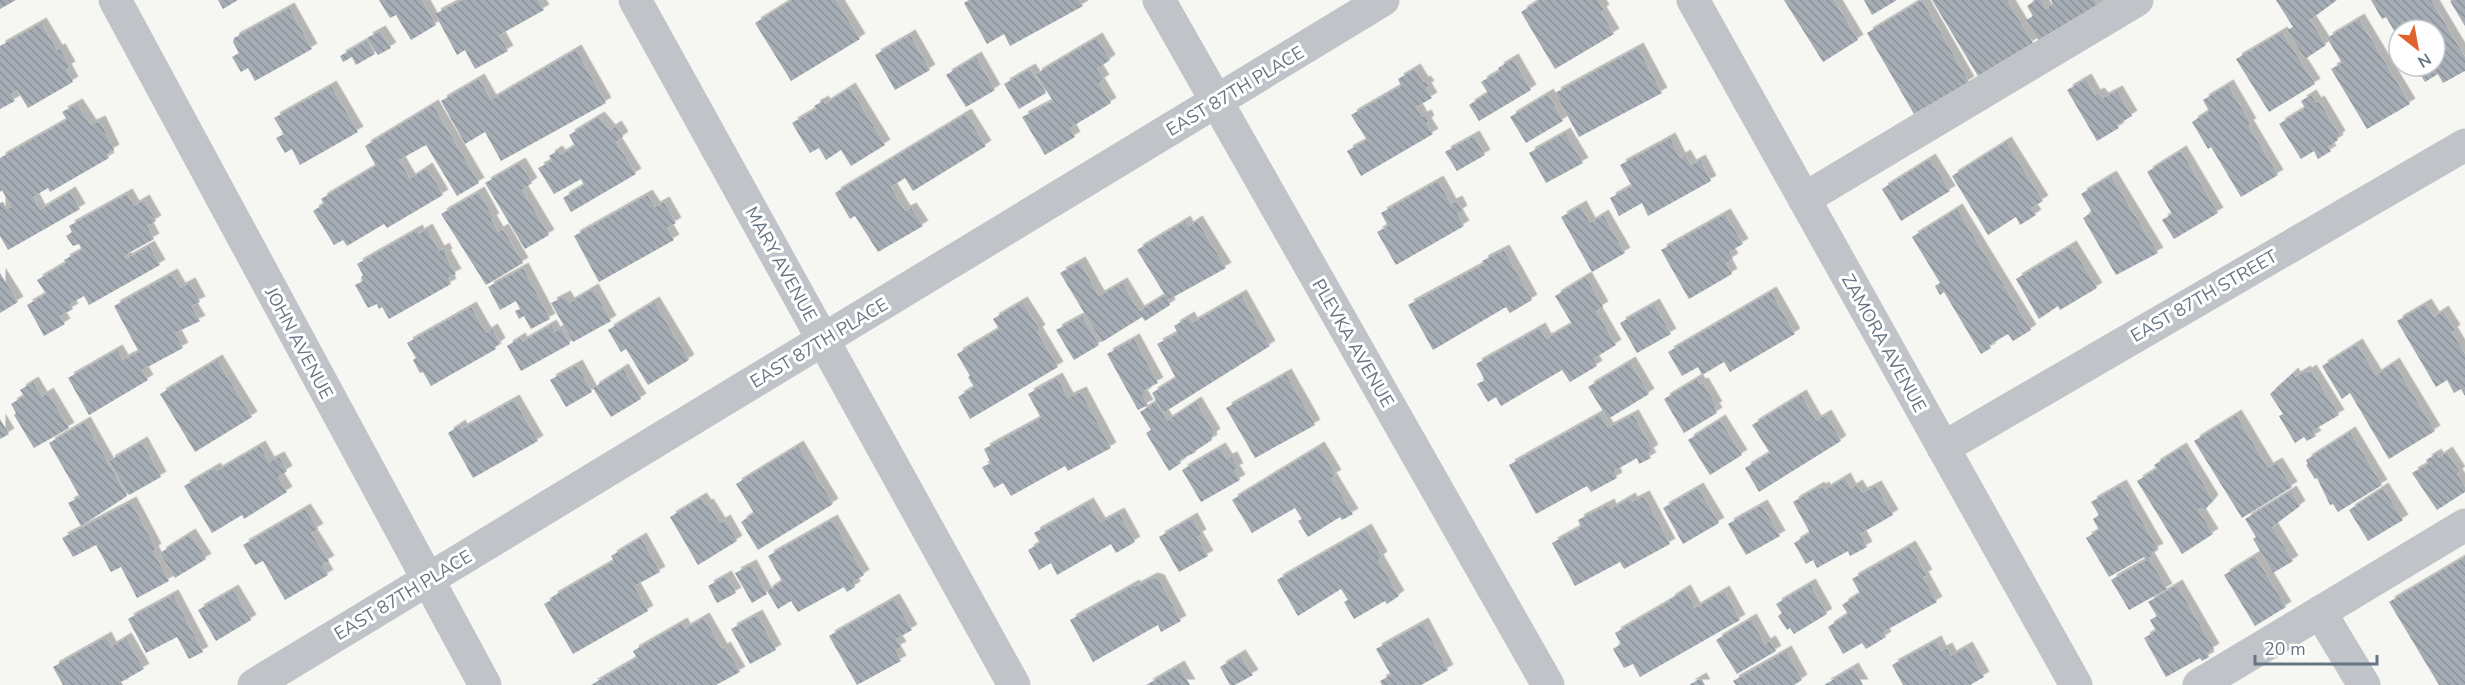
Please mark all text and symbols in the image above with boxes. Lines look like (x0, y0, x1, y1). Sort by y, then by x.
north arrow (2387, 18, 2447, 78)
street label: EAST 87TH PLACE (1162, 40, 1308, 142)
text: N (2413, 47, 2435, 73)
street label: MARY AVENUE (740, 202, 822, 326)
street label: EAST 87TH STREET (2126, 244, 2282, 348)
street label: ZAMORA AVENUE (1836, 270, 1932, 416)
street label: PLEVKA AVENUE (1307, 274, 1399, 412)
street label: JOHN AVENUE (259, 282, 339, 403)
street label: EAST 87TH PLACE (746, 292, 892, 394)
street label: EAST 87TH PLACE (330, 544, 476, 646)
scale bar (2255, 628, 2376, 666)
text: 20 m (2264, 637, 2306, 661)

